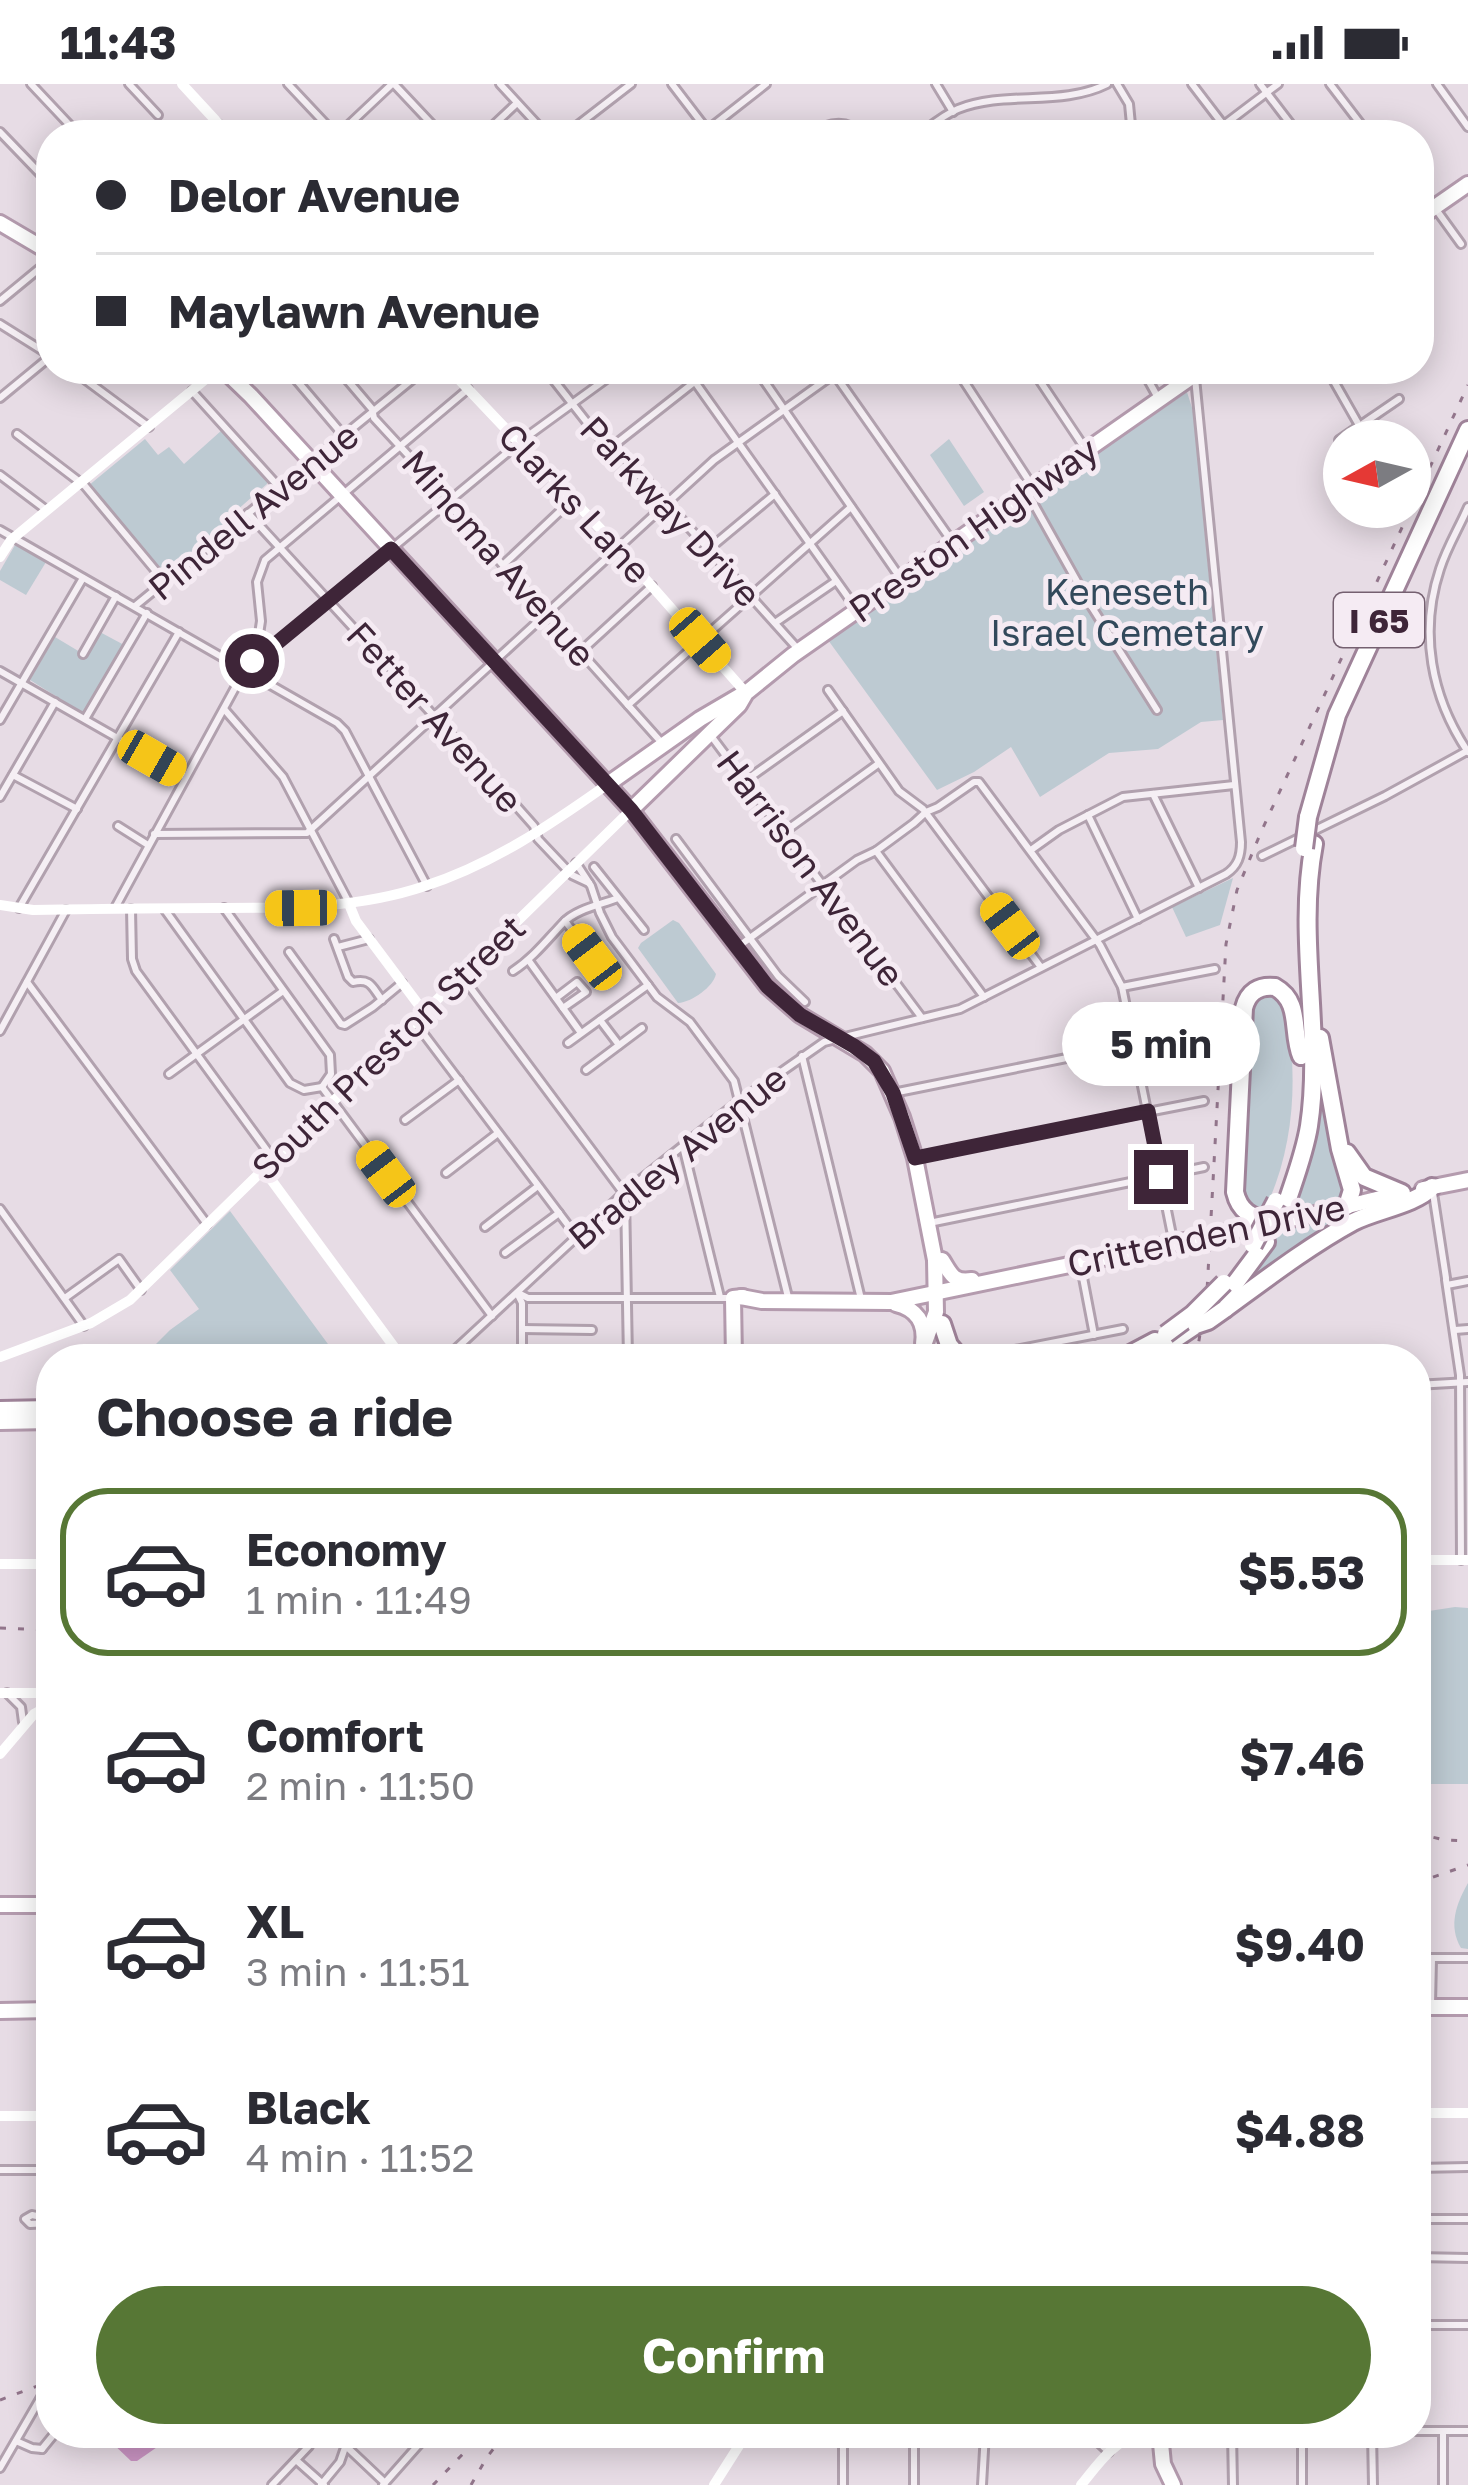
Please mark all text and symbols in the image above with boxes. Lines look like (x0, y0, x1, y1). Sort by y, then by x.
text: 11:43 (60, 15, 176, 69)
text: Delor Avenue (168, 168, 460, 222)
text: Maylawn Avenue (168, 284, 540, 338)
street label: Parkway Drive (572, 407, 770, 615)
street label: Pindell Avenue (139, 413, 367, 609)
street label: Clarks Lane (490, 414, 660, 592)
north arrow (1323, 420, 1431, 528)
map controls (1323, 420, 1431, 528)
street label: Preston Highway (840, 427, 1106, 631)
street label: Minoma Avenue (393, 441, 605, 675)
park label: Keneseth Israel Cemetary (990, 570, 1264, 654)
road number: I 65 (1334, 593, 1424, 647)
car (663, 601, 737, 679)
street label: Fetter Avenue (338, 613, 532, 821)
route start (225, 634, 279, 688)
car (112, 724, 192, 792)
street label: Harrison Avenue (708, 742, 914, 994)
car (974, 886, 1046, 966)
car (265, 889, 337, 927)
street label: South Preston Street (243, 905, 533, 1189)
car (556, 917, 628, 997)
callout: 5 min (1062, 1003, 1260, 1087)
text: 5 min (1110, 1020, 1212, 1067)
street label: Bradley Avenue (559, 1056, 795, 1258)
car (350, 1134, 422, 1214)
route end (1134, 1150, 1188, 1204)
street label: Crittenden Drive (1063, 1185, 1349, 1285)
text: Choose a ride (96, 1383, 453, 1448)
icon: car (102, 1518, 210, 1626)
text: Economy (246, 1522, 447, 1576)
text: $5.53 (1238, 1545, 1365, 1599)
text: 1 min · 11:49 (246, 1576, 472, 1623)
icon: car (102, 1704, 210, 1812)
text: Comfort (246, 1708, 424, 1762)
text: $7.46 (1239, 1731, 1365, 1785)
text: 2 min · 11:50 (246, 1762, 475, 1809)
icon: car (102, 1890, 210, 1998)
text: XL (246, 1894, 304, 1948)
text: $9.40 (1234, 1917, 1365, 1971)
text: 3 min · 11:51 (246, 1948, 470, 1995)
icon: car (102, 2076, 210, 2184)
text: Black (246, 2080, 371, 2134)
text: $4.88 (1235, 2103, 1365, 2157)
text: 4 min · 11:52 (246, 2134, 474, 2181)
button: Confirm (96, 2286, 1371, 2424)

